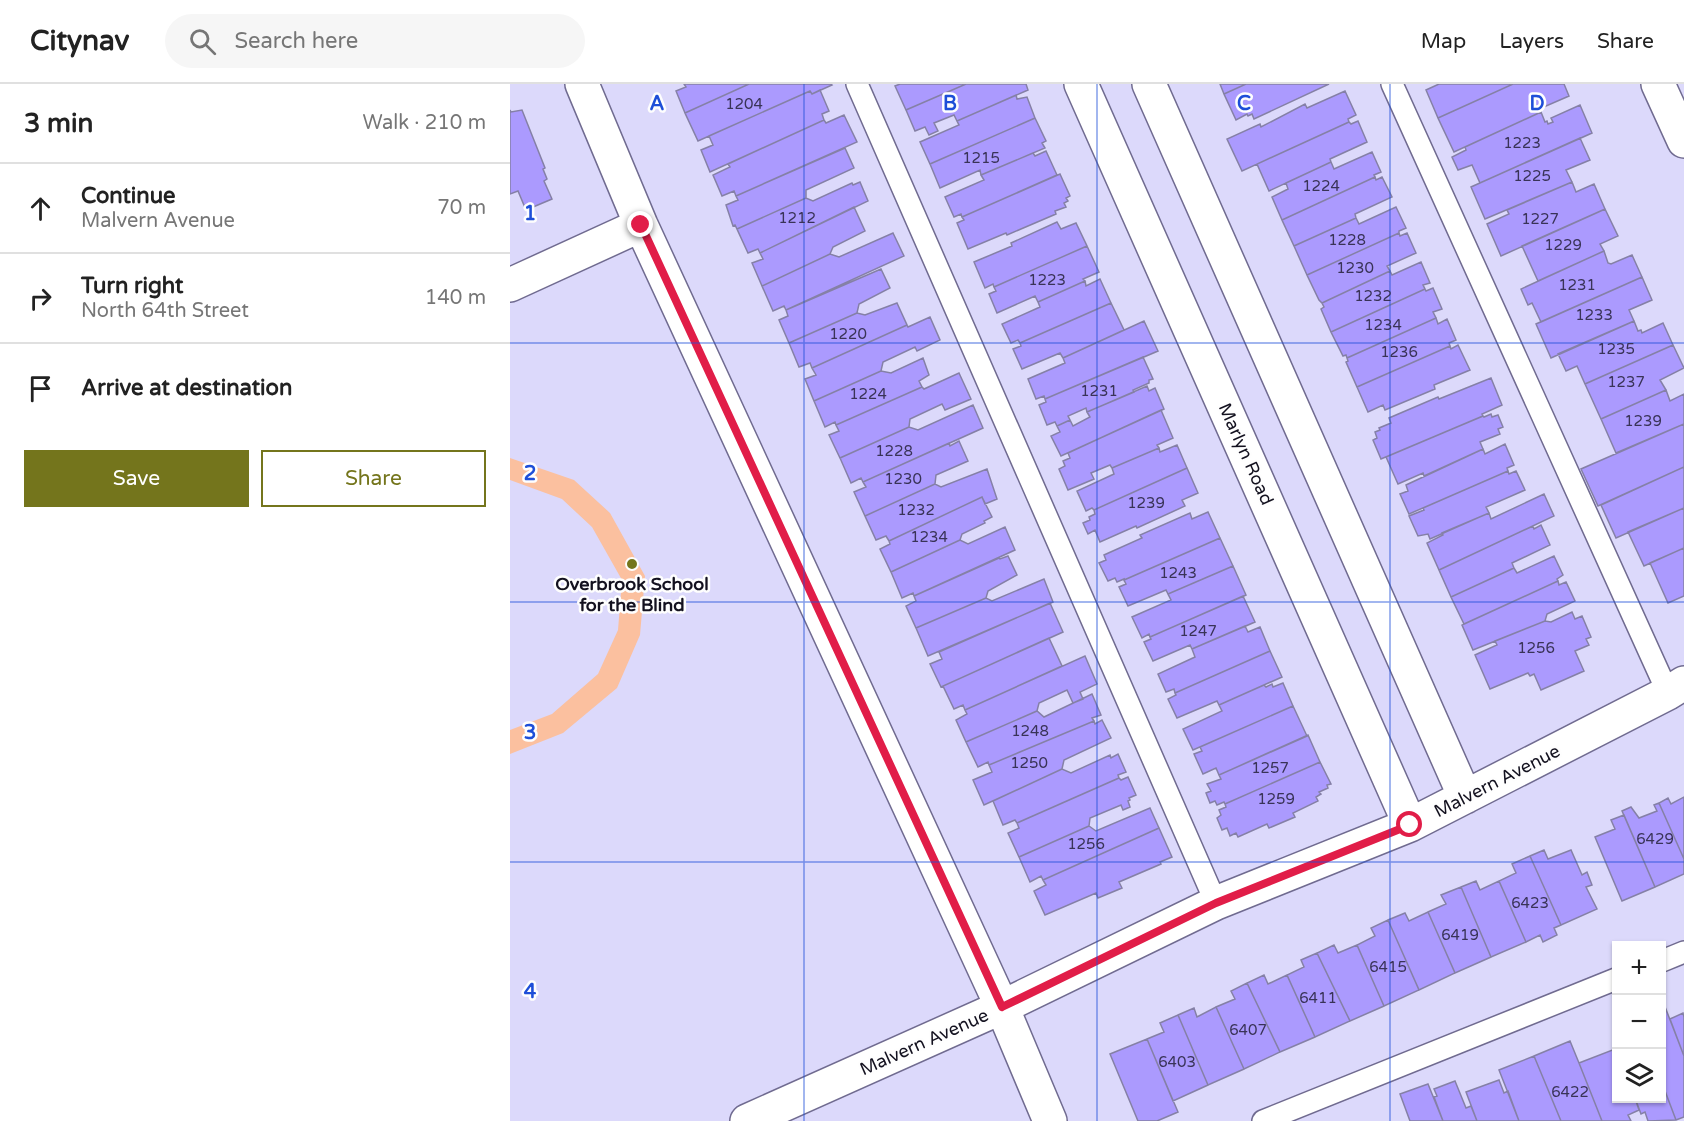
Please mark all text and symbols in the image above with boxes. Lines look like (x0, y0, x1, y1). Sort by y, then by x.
search box (165, 14, 585, 68)
text: Citynav (30, 24, 129, 58)
icon: search (186, 25, 219, 58)
text: Search here (234, 28, 358, 54)
text: Map (1421, 29, 1466, 54)
text: Layers (1499, 29, 1564, 54)
text: Share (1597, 29, 1654, 54)
text: A (650, 92, 665, 116)
text: B (943, 92, 957, 116)
text: C (1237, 92, 1251, 116)
text: D (1529, 92, 1545, 116)
house number: 1204 (725, 95, 763, 113)
text: 3 min (24, 108, 93, 139)
text: Walk · 210 m (363, 111, 486, 135)
house number: 1223 (1503, 134, 1541, 152)
house number: 1215 (962, 149, 1000, 167)
house number: 1225 (1513, 167, 1551, 185)
house number: 1224 (1302, 177, 1340, 195)
text: Continue (81, 183, 176, 209)
icon: ahead (24, 192, 57, 225)
text: 70 m (437, 196, 486, 220)
text: 1 (524, 202, 536, 226)
text: Malvern Avenue (81, 209, 235, 233)
house number: 1212 (778, 209, 816, 227)
house number: 1227 (1521, 210, 1559, 228)
route end (627, 211, 653, 237)
house number: 1228 (1328, 231, 1366, 249)
house number: 1229 (1544, 236, 1582, 254)
house number: 1230 (1336, 259, 1374, 277)
house number: 1223 (1028, 271, 1066, 289)
text: Turn right (81, 273, 183, 299)
house number: 1231 (1558, 276, 1596, 294)
icon: right (24, 282, 57, 315)
text: 140 m (425, 286, 486, 310)
house number: 1232 (1354, 287, 1392, 305)
text: North 64th Street (81, 299, 249, 323)
house number: 1233 (1575, 306, 1613, 324)
house number: 1234 (1364, 316, 1402, 334)
house number: 1220 (829, 325, 867, 343)
house number: 1235 (1597, 340, 1635, 358)
house number: 1236 (1380, 343, 1418, 361)
icon: arrive (24, 372, 57, 405)
house number: 1237 (1607, 373, 1645, 391)
text: Arrive at destination (81, 375, 292, 401)
house number: 1231 (1080, 382, 1118, 400)
house number: 1224 (849, 385, 887, 403)
street label: Marlyn Road (1214, 400, 1278, 508)
house number: 1239 (1624, 412, 1662, 430)
house number: 1228 (875, 442, 913, 460)
button: Save (24, 450, 249, 507)
button: Share (261, 450, 486, 507)
text: 2 (524, 462, 536, 486)
house number: 1230 (884, 470, 922, 488)
house number: 1239 (1127, 494, 1165, 512)
house number: 1232 (897, 501, 935, 519)
house number: 1234 (910, 528, 948, 546)
marker: Overbrook School for the Blind (625, 557, 639, 571)
house number: 1243 (1159, 564, 1197, 582)
place label: Overbrook School for the Blind (555, 573, 709, 616)
house number: 1247 (1179, 622, 1217, 640)
house number: 1256 (1517, 639, 1555, 657)
text: 3 (524, 721, 536, 745)
house number: 1248 (1011, 722, 1049, 740)
street label: Malvern Avenue (1430, 740, 1564, 822)
house number: 1250 (1010, 754, 1048, 772)
house number: 1257 (1251, 759, 1289, 777)
house number: 1259 (1257, 790, 1295, 808)
route start (1396, 811, 1422, 837)
house number: 6429 (1636, 830, 1674, 848)
house number: 1256 (1067, 835, 1105, 853)
house number: 6423 (1511, 894, 1549, 912)
house number: 6419 (1441, 926, 1479, 944)
map controls (1612, 941, 1666, 1103)
button: + (1612, 941, 1666, 995)
house number: 6415 (1369, 958, 1407, 976)
text: 4 (524, 980, 537, 1004)
house number: 6411 (1299, 989, 1337, 1007)
button: − (1612, 995, 1666, 1049)
street label: Malvern Avenue (856, 1004, 992, 1080)
house number: 6407 (1229, 1021, 1267, 1039)
button: layers (1612, 1049, 1666, 1103)
house number: 6403 (1158, 1053, 1196, 1071)
house number: 6422 (1551, 1083, 1589, 1101)

